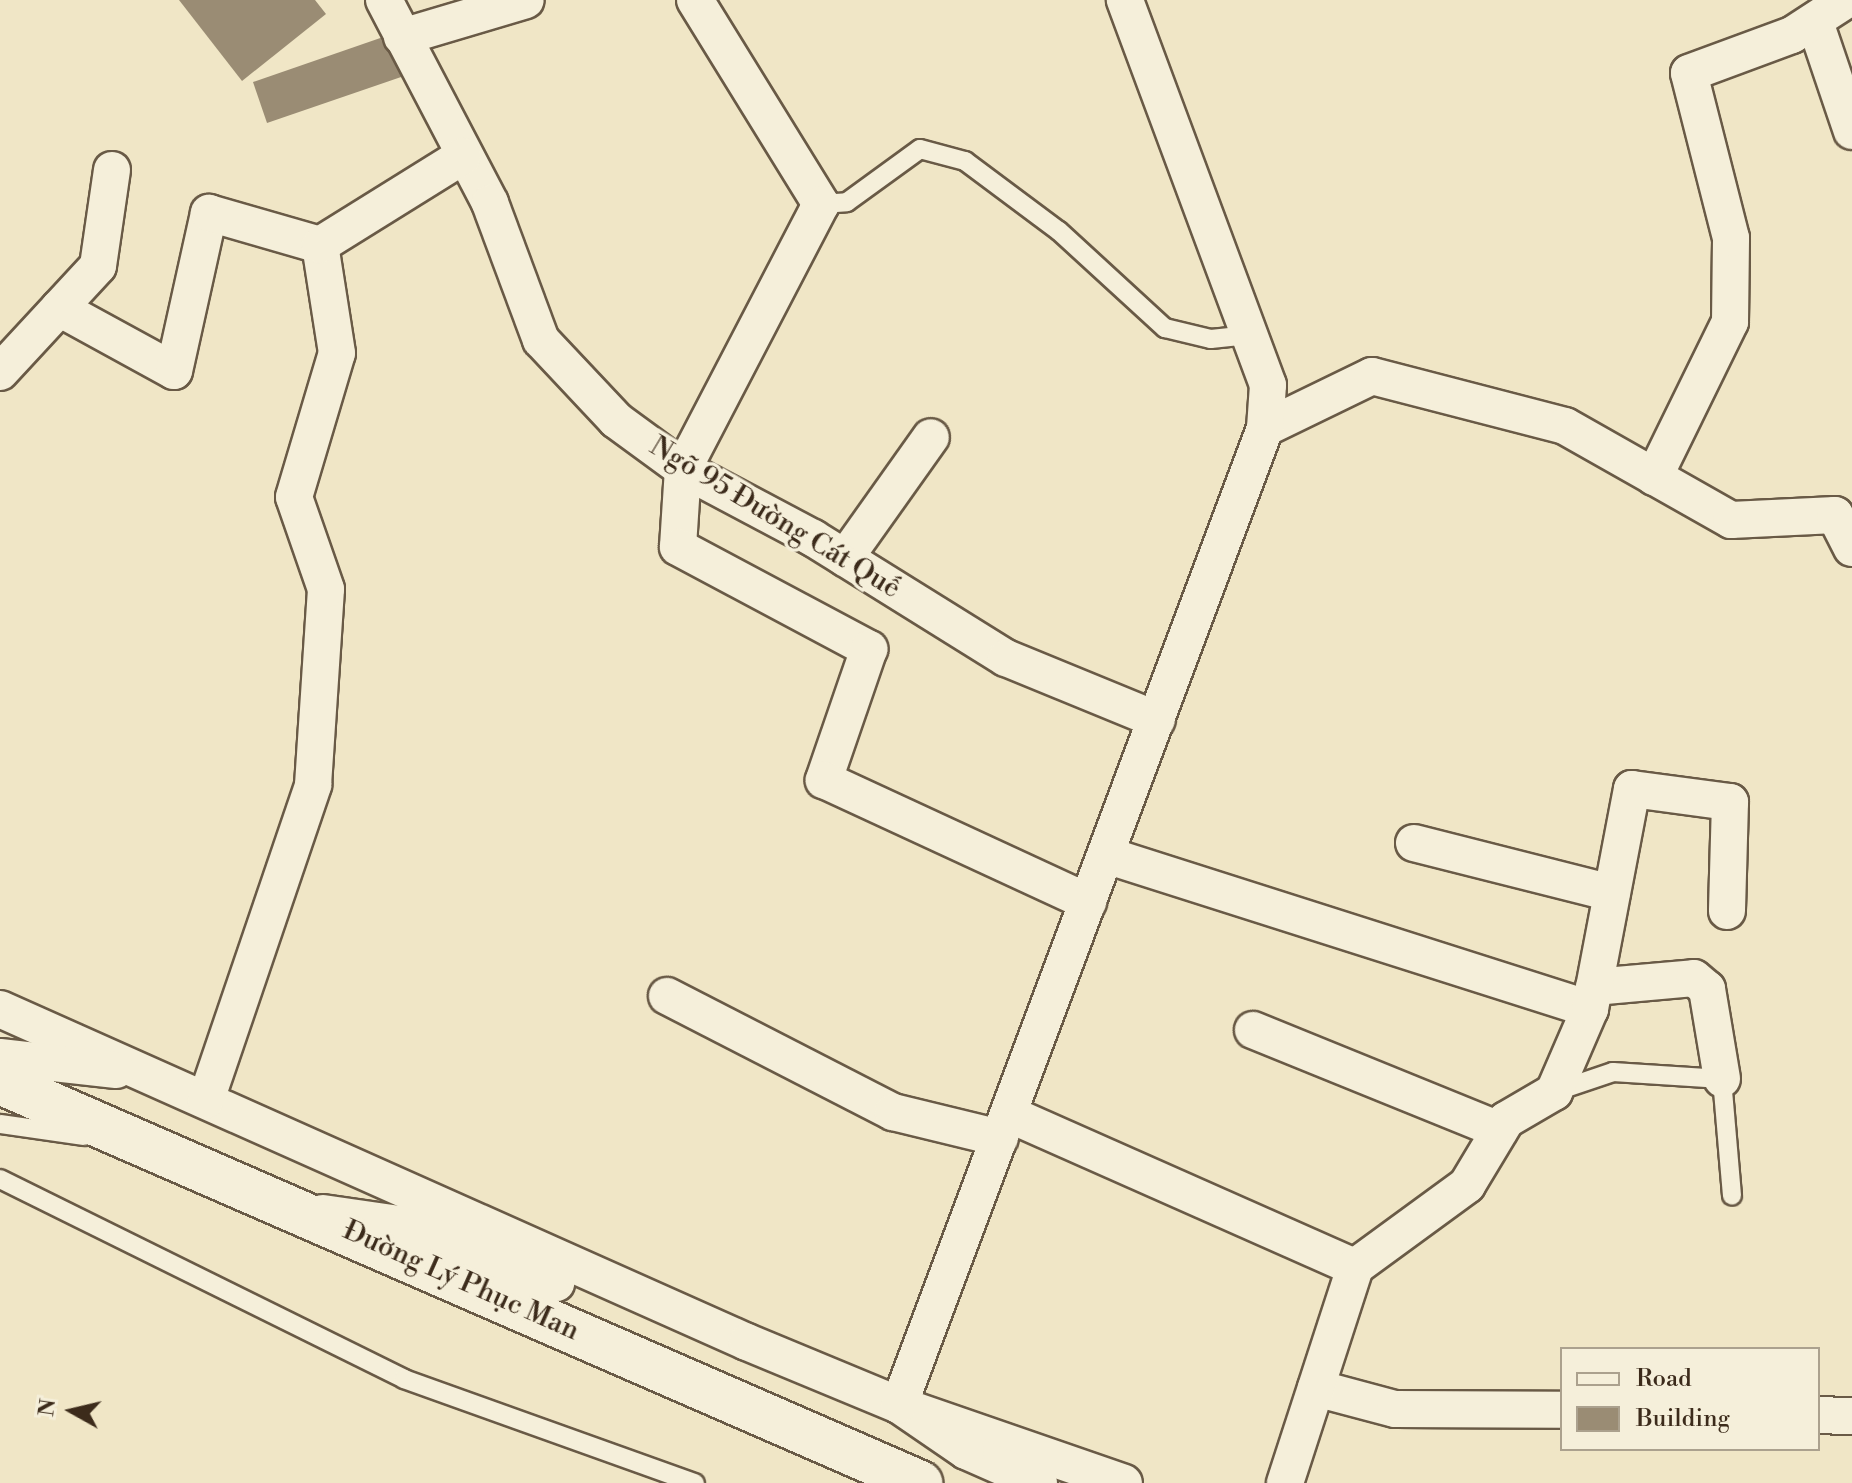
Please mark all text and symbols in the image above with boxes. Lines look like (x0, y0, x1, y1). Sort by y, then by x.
street label: Ngõ 95 Đường Cát Quế (644, 430, 906, 606)
street label: Đường Lý Phục Man (338, 1214, 584, 1348)
legend (1560, 1347, 1820, 1451)
text: Road (1636, 1364, 1692, 1394)
north arrow (32, 1371, 112, 1451)
text: N (33, 1397, 62, 1418)
text: Building (1636, 1404, 1730, 1434)

